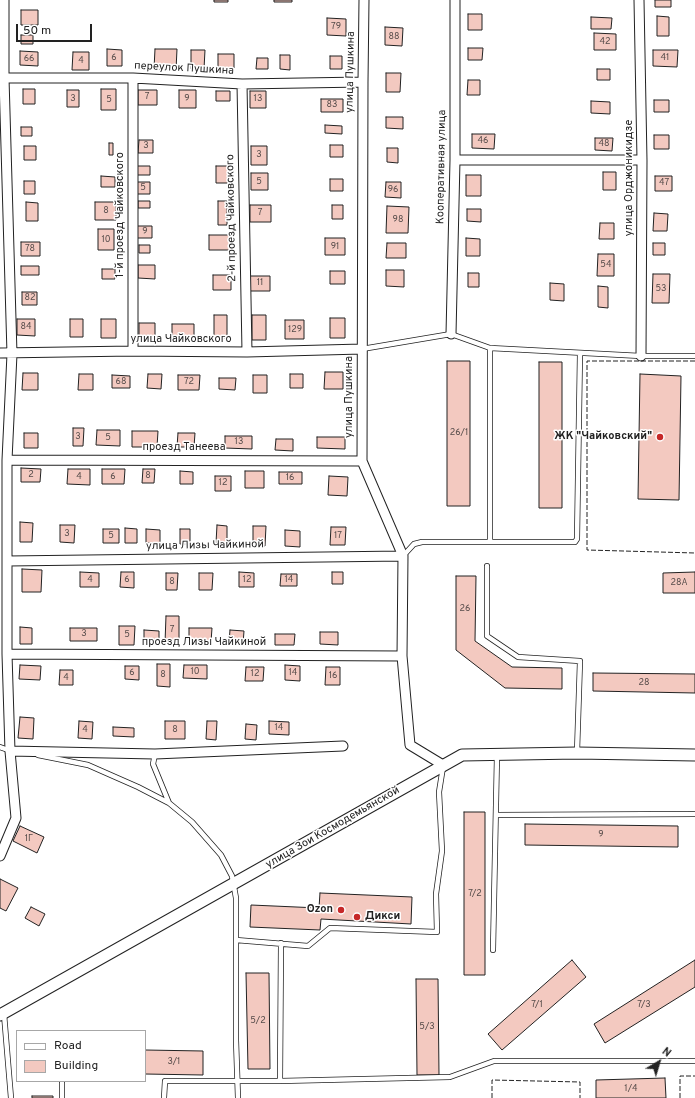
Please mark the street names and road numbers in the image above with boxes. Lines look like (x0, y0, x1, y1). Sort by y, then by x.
street label: улица Пушкина (344, 31, 358, 113)
street label: переулок Пушкина (134, 60, 234, 78)
street label: Кооперативная улица (434, 110, 450, 224)
street label: улица Орджоникидзе (623, 120, 637, 236)
street label: 1-й проезд Чайковского (114, 152, 128, 278)
street label: 2-й проезд Чайковского (224, 154, 240, 282)
street label: улица Чайковского (130, 333, 232, 347)
street label: улица Пушкина (343, 356, 357, 438)
street label: проезд Танеева (143, 441, 225, 455)
street label: улица Лизы Чайкиной (146, 538, 264, 554)
street label: проезд Лизы Чайкиной (142, 636, 266, 650)
street label: улица Зои Космодемьянской (264, 784, 402, 872)

